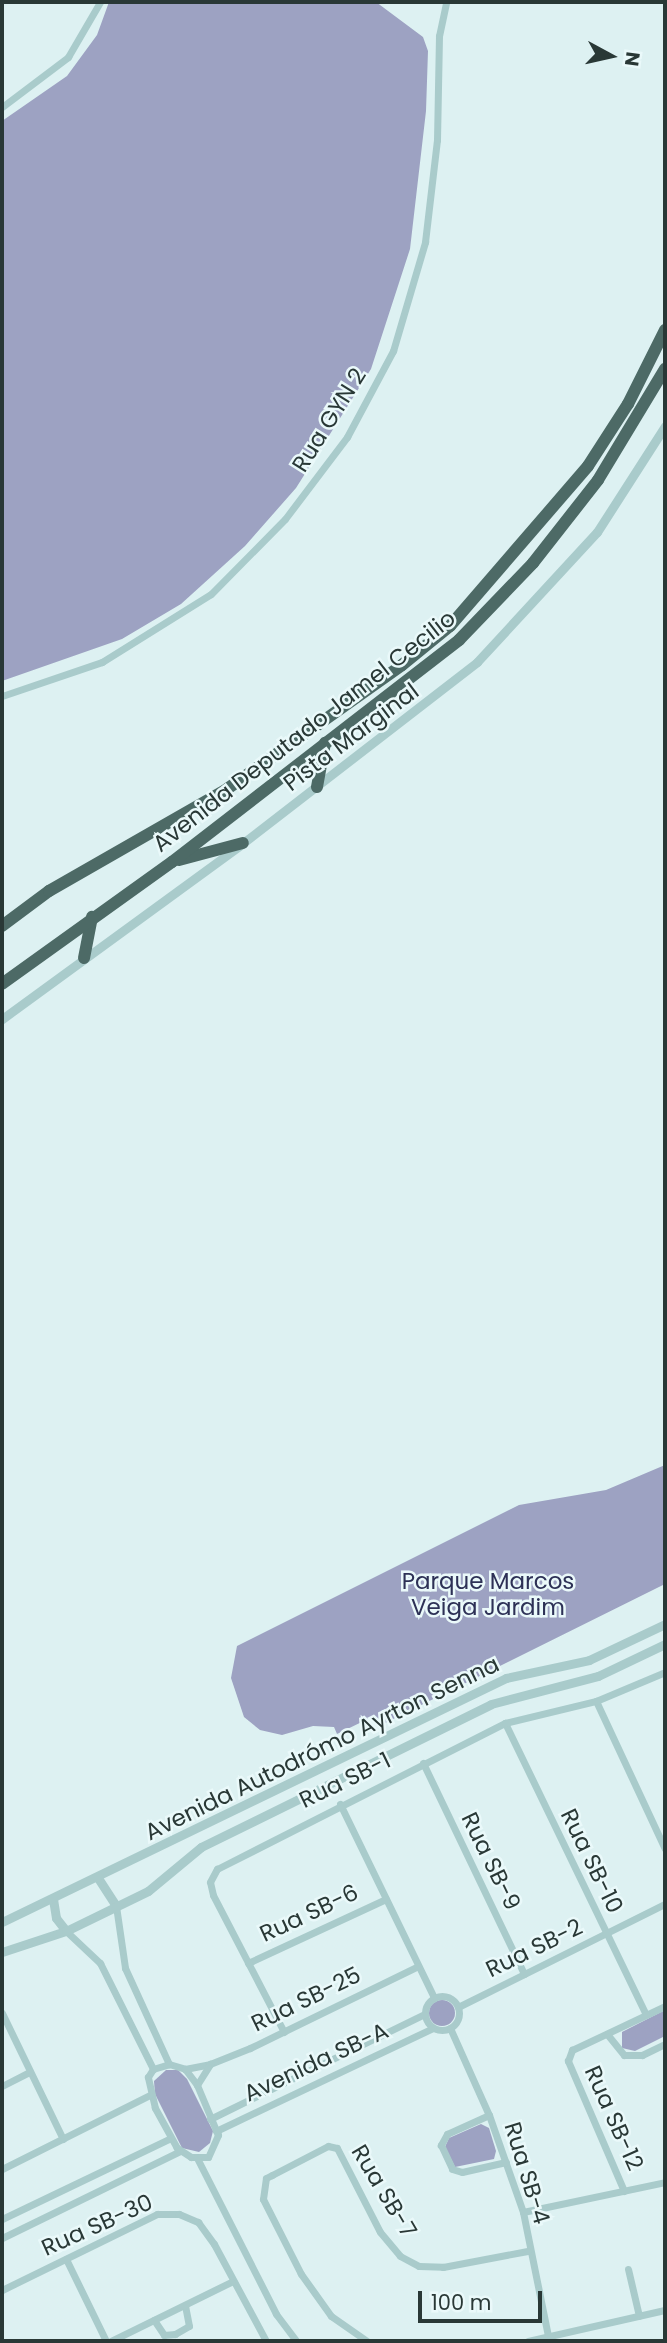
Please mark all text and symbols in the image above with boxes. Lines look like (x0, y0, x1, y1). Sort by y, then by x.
north arrow (576, 21, 646, 91)
text: N (618, 50, 647, 68)
street label: Rua GYN 2 (286, 363, 372, 477)
street label: Avenida Deputado Jamel Cecilio (147, 604, 461, 858)
street label: Pista Marginal (278, 677, 424, 797)
park label: Parque Marcos Veiga Jardim (402, 1567, 574, 1621)
street label: Avenida Autodrómo Ayrton Senna (140, 1650, 504, 1846)
street label: Rua SB-1 (295, 1746, 395, 1814)
street label: Rua SB-10 (555, 1804, 629, 1918)
street label: Rua SB-9 (456, 1808, 526, 1914)
street label: Rua SB-6 (255, 1878, 363, 1948)
street label: Rua SB-2 (481, 1913, 587, 1983)
street label: Rua SB-25 (247, 1961, 365, 2037)
street label: Avenida SB-A (239, 2017, 393, 2107)
street label: Rua SB-12 (579, 2062, 649, 2174)
street label: Rua SB-4 (498, 2119, 556, 2227)
street label: Rua SB-7 (346, 2140, 422, 2242)
street label: Rua SB-30 (37, 2188, 157, 2262)
scale bar (422, 2276, 546, 2320)
text: 100 m (431, 2288, 491, 2317)

